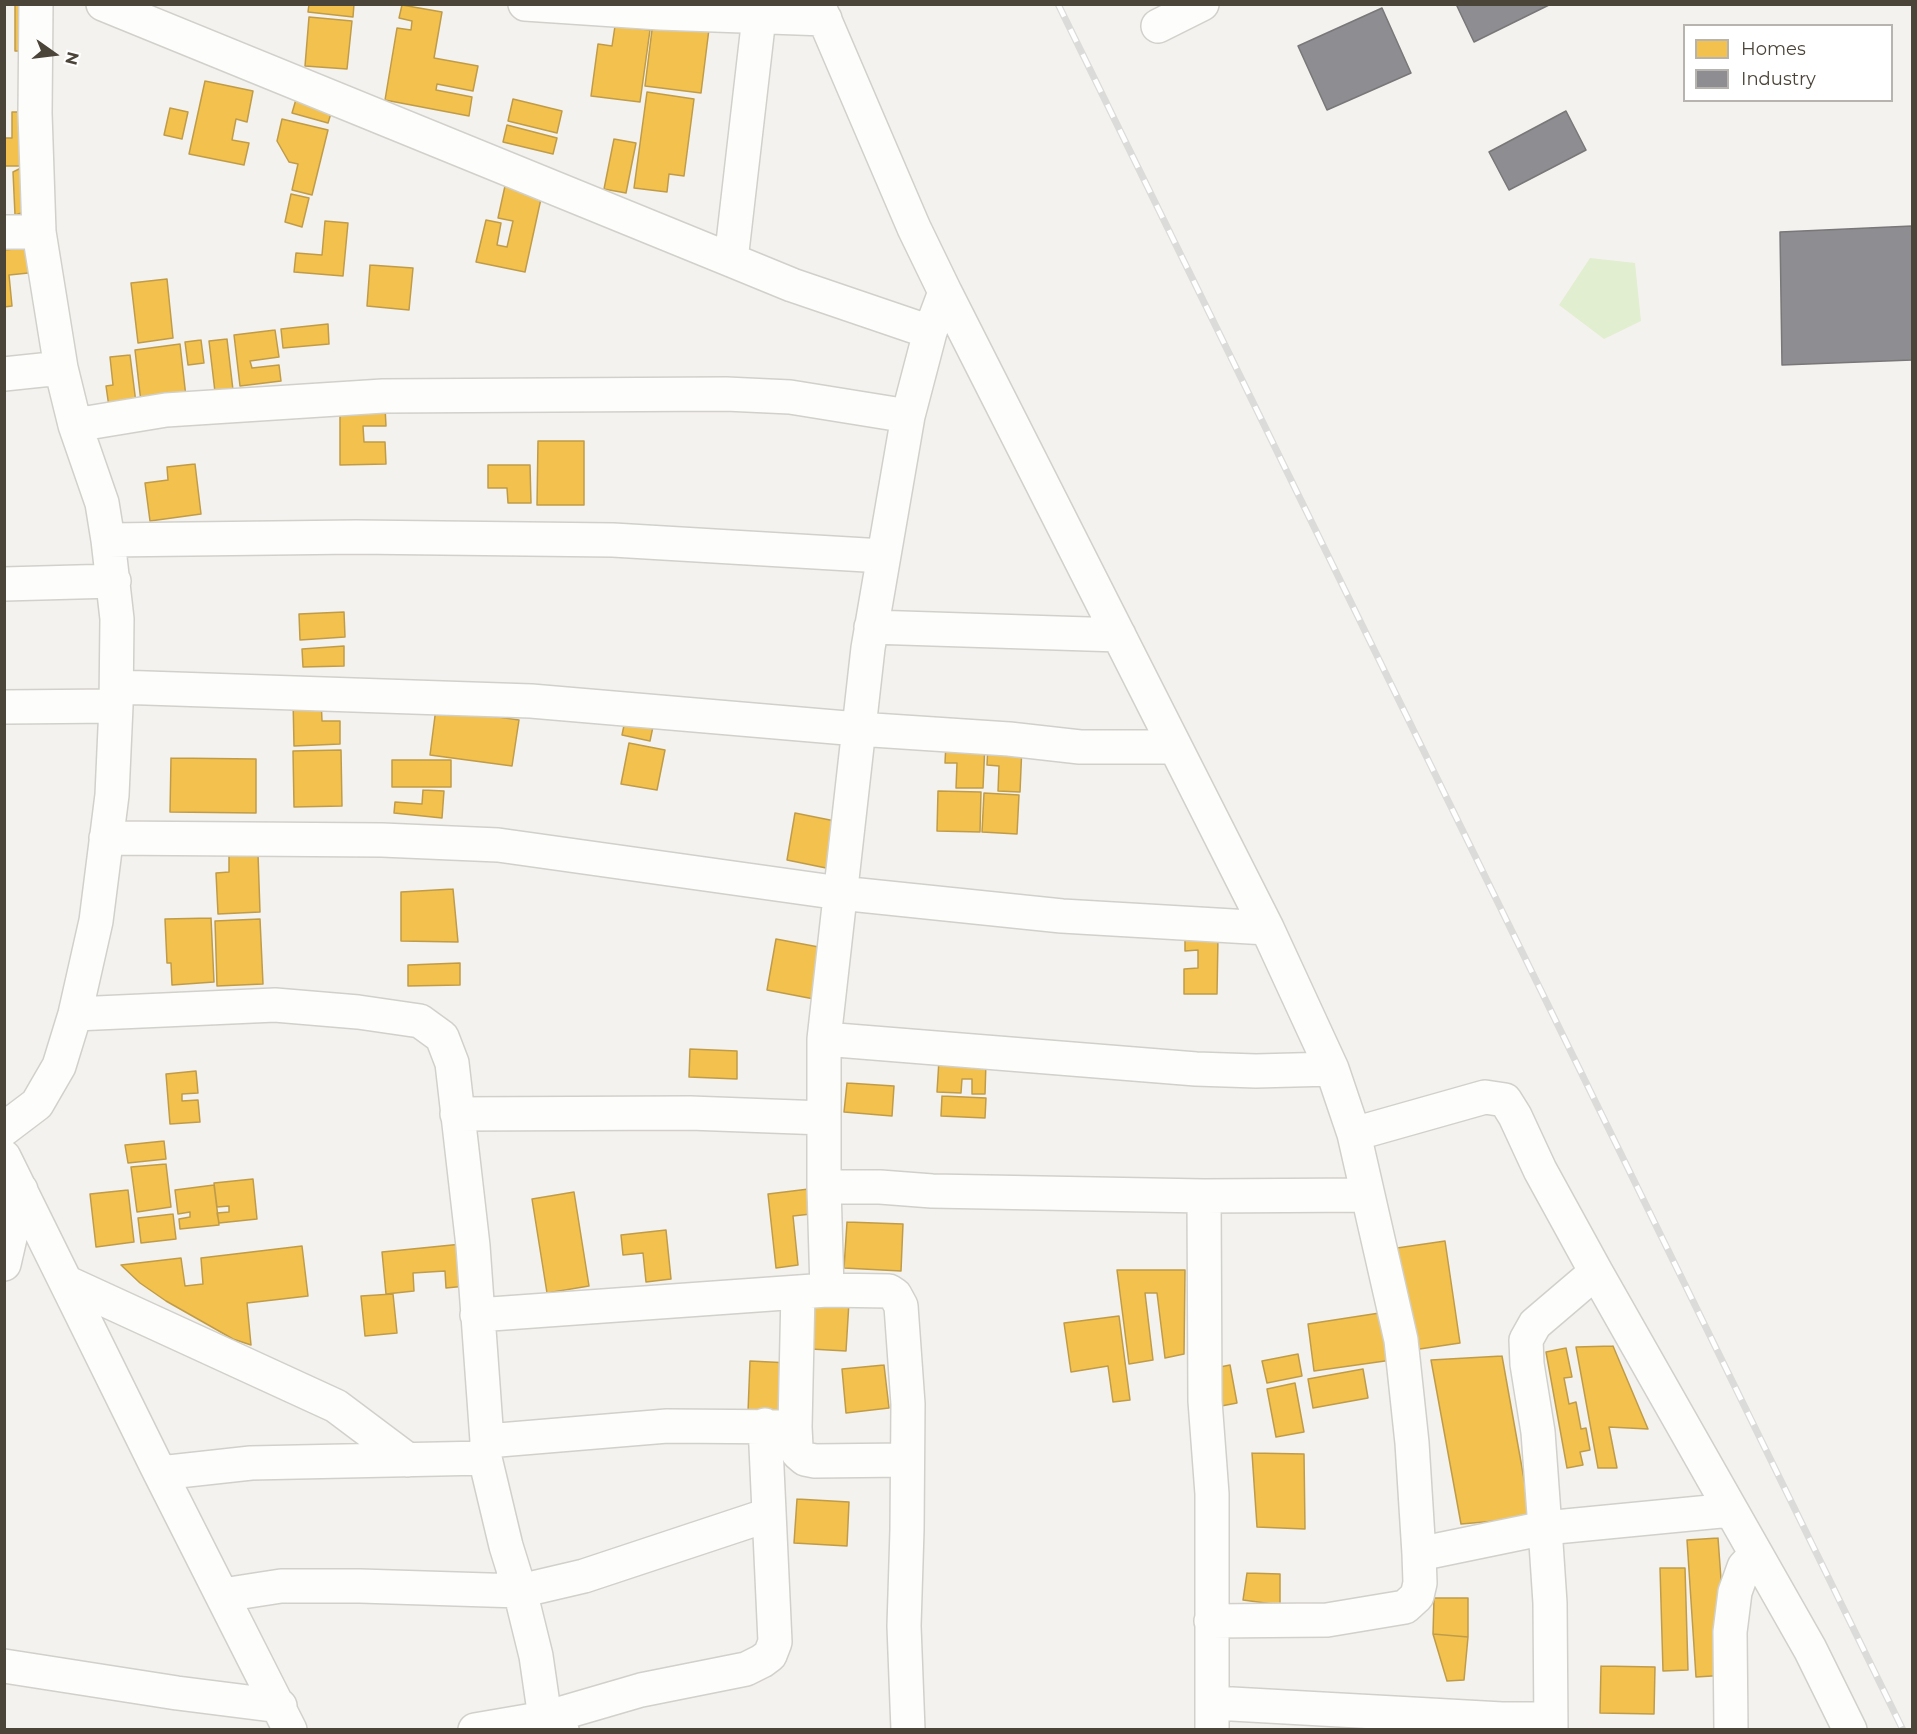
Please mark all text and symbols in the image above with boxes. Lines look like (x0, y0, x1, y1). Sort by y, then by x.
north arrow (24, 24, 84, 84)
legend (1683, 24, 1893, 102)
text: Homes (1741, 38, 1806, 60)
text: N (61, 50, 83, 67)
text: Industry (1741, 68, 1816, 90)

